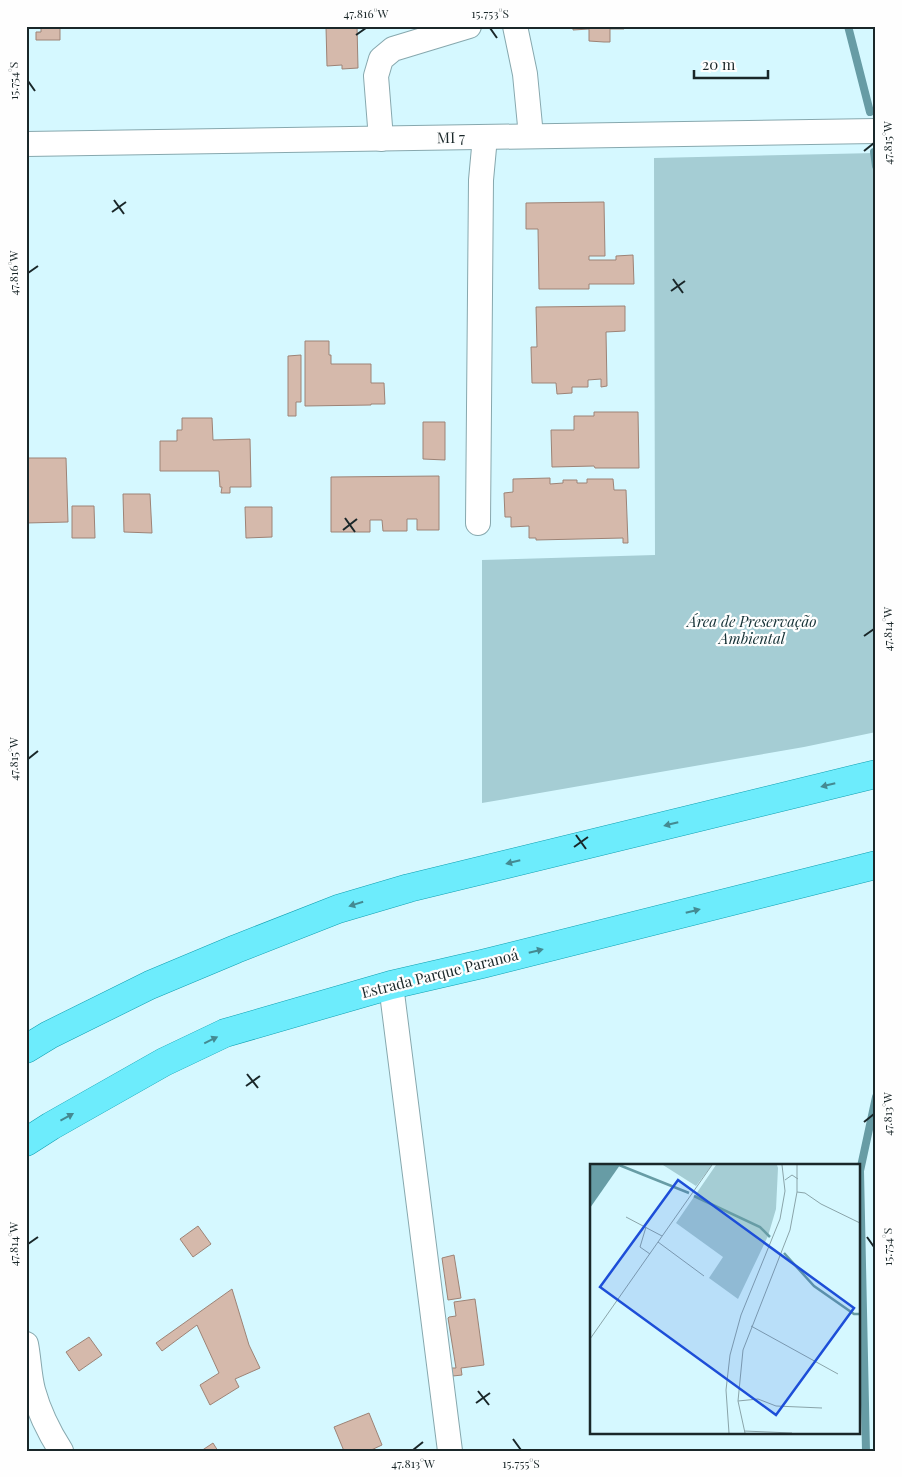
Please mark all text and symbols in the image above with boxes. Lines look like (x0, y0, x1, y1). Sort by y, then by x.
text: 47.816°W (344, 5, 389, 21)
text: 15.753°S (471, 5, 509, 21)
scale bar (694, 48, 768, 80)
text: 20 m (702, 54, 736, 74)
text: 15.754°S (5, 62, 21, 100)
text: 47.815°W (879, 121, 895, 165)
street label: MI 7 (437, 127, 465, 147)
text: 47.816°W (5, 250, 21, 295)
text: 47.814°W (879, 607, 895, 651)
park label: Área de Preservação Ambiental (685, 611, 817, 648)
text: 47.815°W (5, 737, 21, 781)
one-way arrow (821, 781, 836, 789)
one-way arrow (663, 820, 678, 828)
one-way arrow (505, 859, 520, 867)
one-way arrow (348, 900, 363, 908)
one-way arrow (686, 907, 701, 915)
street label: Estrada Parque Paranoá (359, 944, 521, 1002)
one-way arrow (528, 946, 543, 954)
one-way arrow (204, 1036, 218, 1044)
text: 47.813°W (879, 1092, 895, 1136)
one-way arrow (61, 1112, 74, 1121)
inset map (590, 1164, 860, 1434)
text: 47.814°W (5, 1222, 21, 1266)
text: 15.754°S (879, 1228, 895, 1266)
text: 47.813°W (391, 1455, 435, 1471)
text: 15.755°S (502, 1455, 540, 1471)

